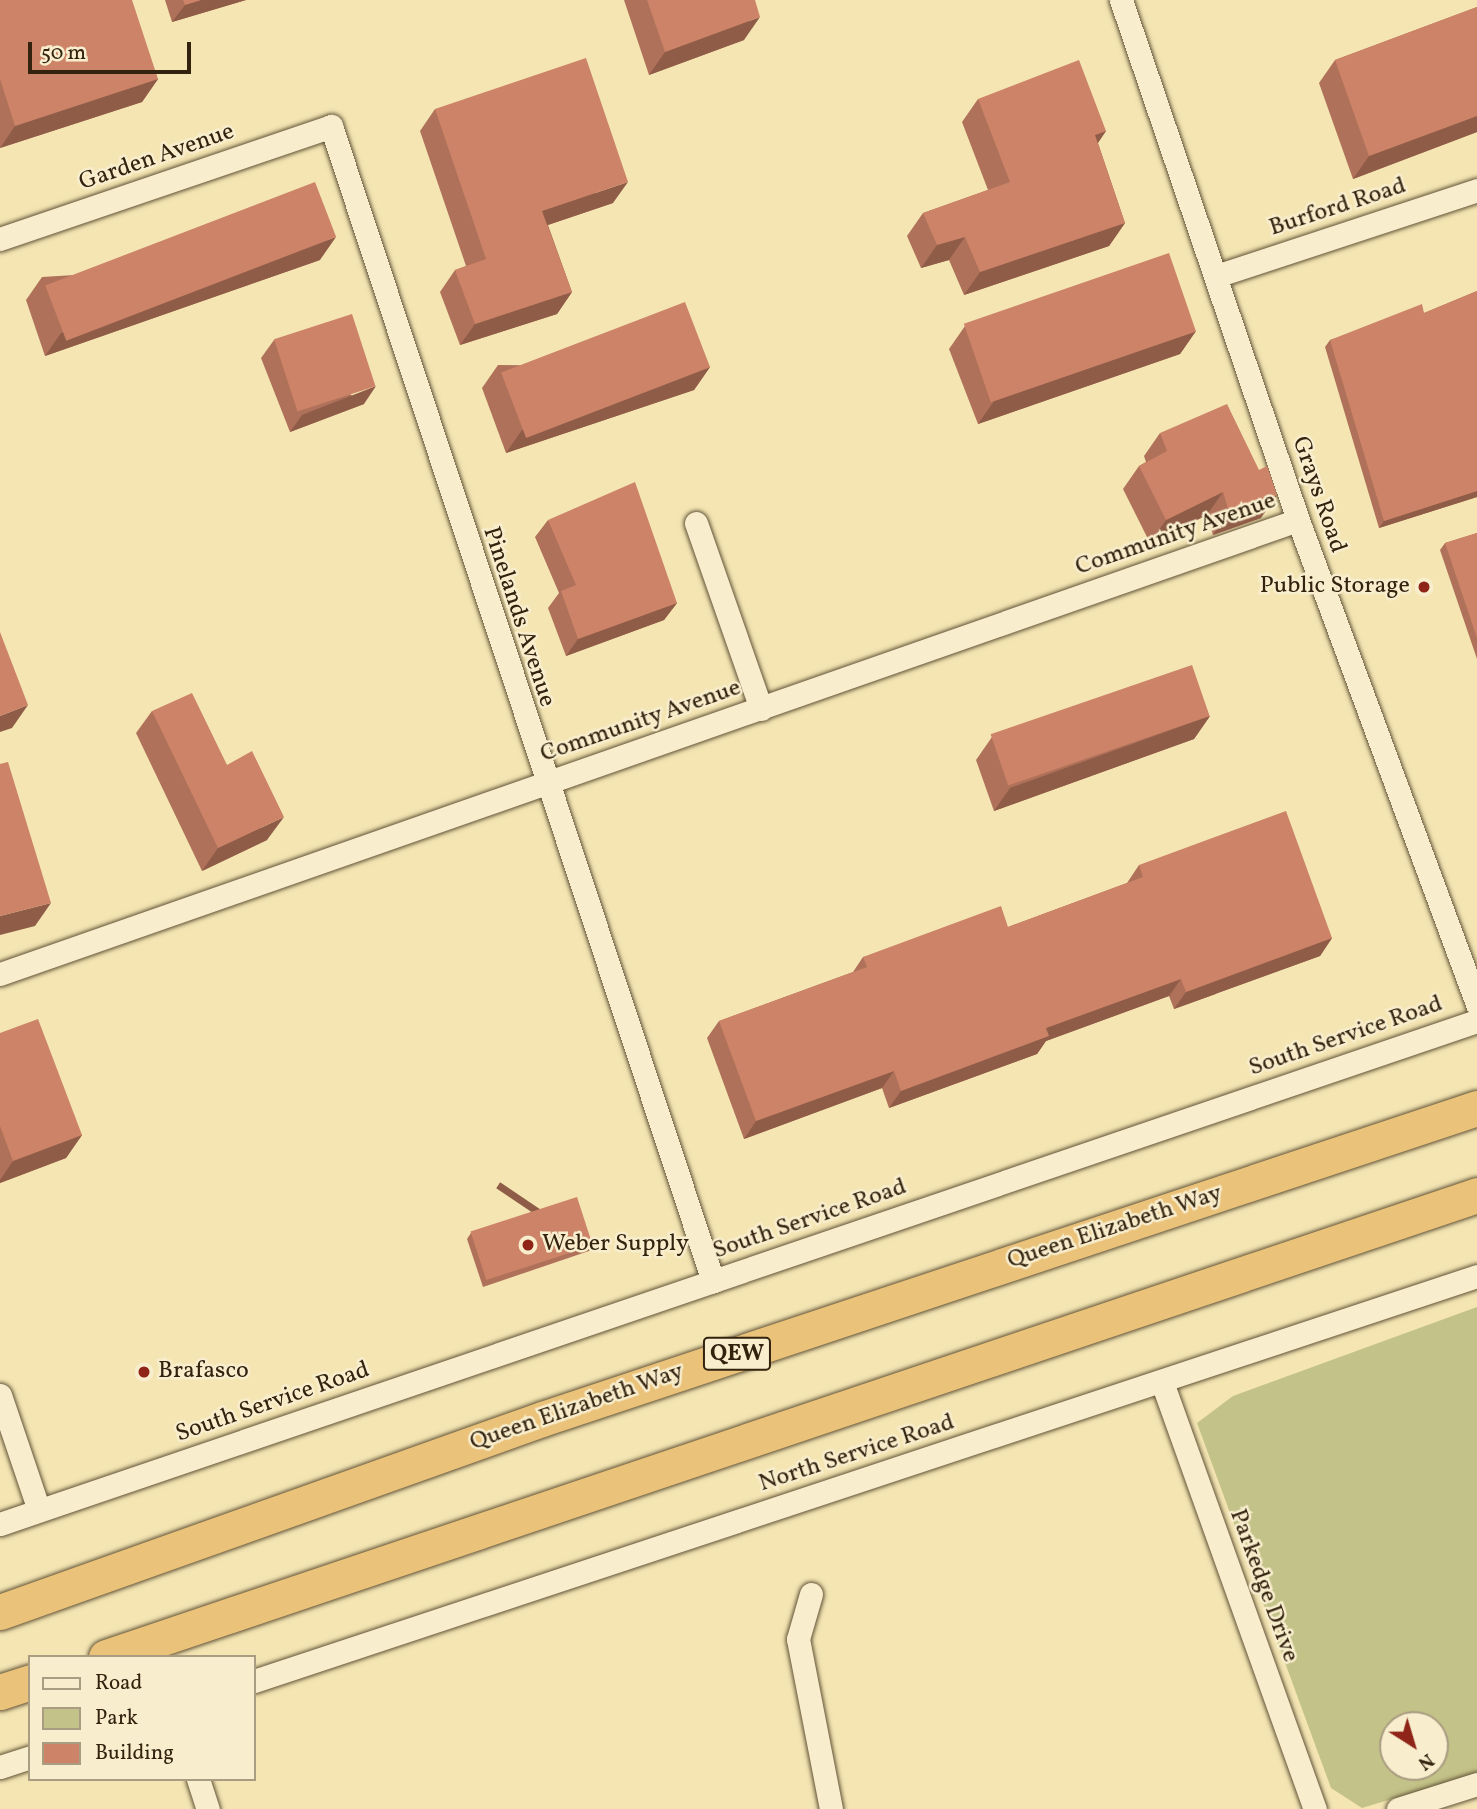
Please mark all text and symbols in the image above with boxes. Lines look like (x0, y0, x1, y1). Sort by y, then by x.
scale bar (32, 28, 194, 72)
text: 50 m (41, 39, 86, 68)
street label: Garden Avenue (76, 118, 238, 198)
street label: Burford Road (1266, 172, 1410, 244)
street label: Grays Road (1285, 433, 1351, 557)
street label: Community Avenue (1072, 487, 1280, 583)
street label: Pinelands Avenue (475, 523, 561, 711)
place label: Public Storage (1260, 573, 1410, 601)
marker: Public Storage (1416, 579, 1432, 595)
street label: Community Avenue (537, 674, 745, 770)
street label: South Service Road (1245, 990, 1447, 1084)
street label: South Service Road (709, 1173, 911, 1267)
street label: Queen Elizabeth Way (1004, 1180, 1226, 1276)
place label: Weber Supply (542, 1231, 689, 1259)
marker: Weber Supply (520, 1237, 536, 1253)
road number: QEW (702, 1334, 772, 1373)
street label: South Service Road (172, 1356, 374, 1450)
place label: Brafasco (158, 1358, 249, 1386)
street label: Queen Elizabeth Way (466, 1358, 688, 1458)
marker: Brafasco (136, 1364, 152, 1380)
street label: North Service Road (756, 1409, 958, 1499)
street label: Parkedge Drive (1222, 1506, 1304, 1666)
legend (28, 1655, 256, 1781)
text: Road (95, 1669, 142, 1698)
text: Park (95, 1704, 138, 1733)
north arrow (1379, 1711, 1449, 1781)
text: Building (95, 1739, 174, 1768)
text: N (1412, 1747, 1439, 1776)

